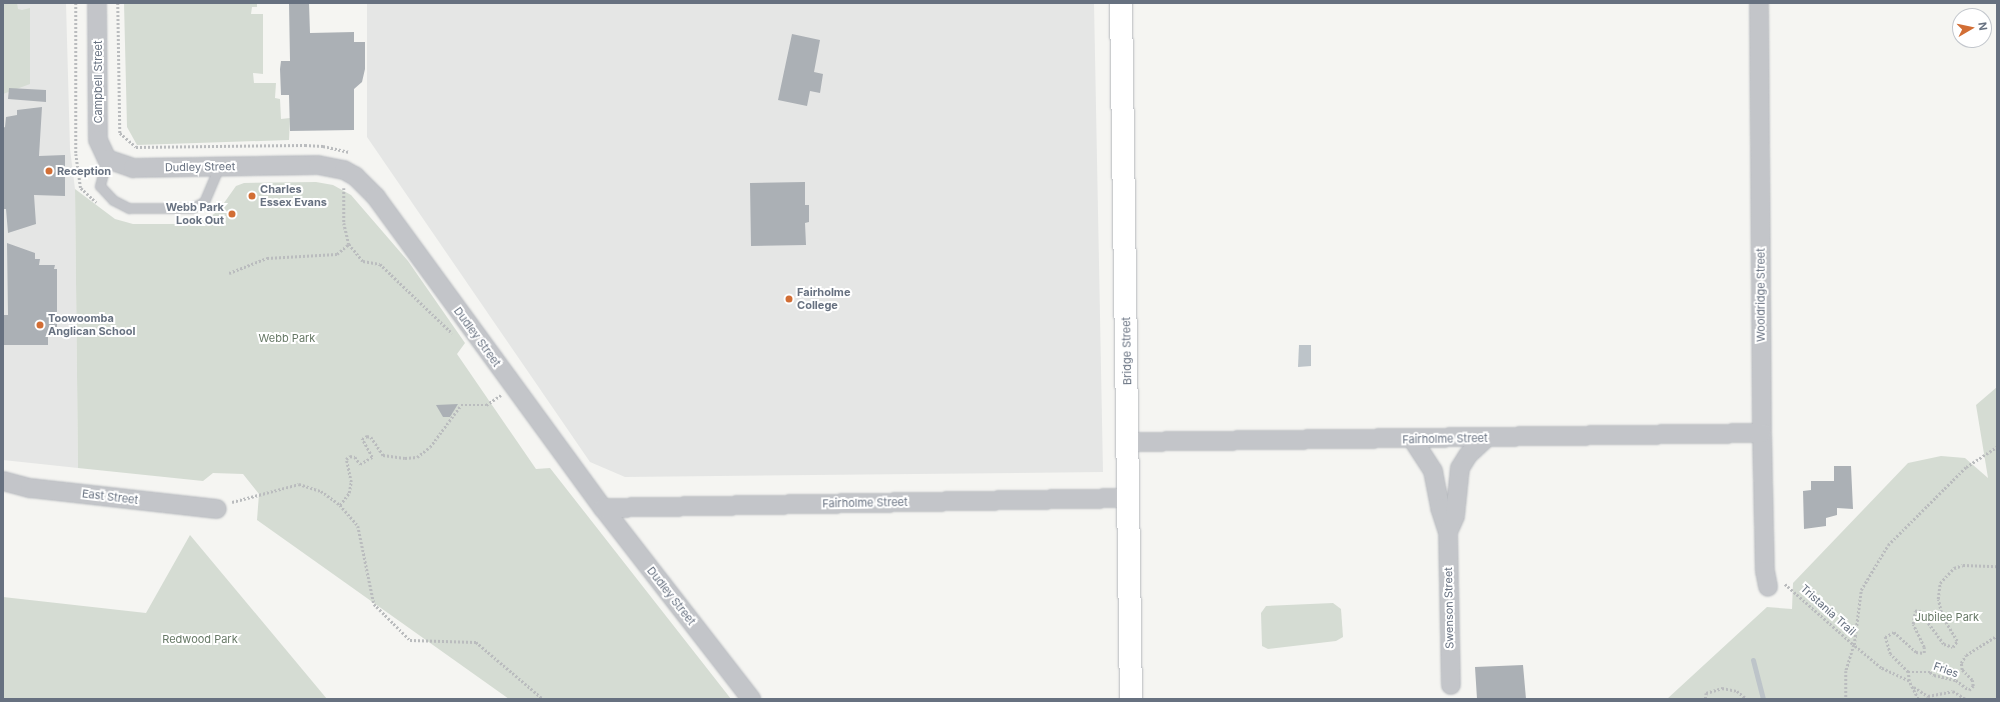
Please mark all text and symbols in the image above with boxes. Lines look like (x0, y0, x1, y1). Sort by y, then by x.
north arrow (1952, 8, 1992, 48)
text: N (1975, 21, 1990, 32)
street label: Campbell Street (91, 40, 105, 124)
street label: Dudley Street (165, 160, 235, 174)
place label: Reception (57, 164, 111, 178)
marker: Reception (44, 166, 54, 176)
place label: Charles Essex Evans (260, 183, 327, 209)
marker: Charles Essex Evans (247, 191, 257, 201)
place label: Webb Park Look Out (166, 201, 224, 227)
marker: Webb Park Look Out (227, 209, 237, 219)
street label: Wooldridge Street (1754, 248, 1768, 342)
place label: Fairholme College (797, 286, 850, 312)
marker: Fairholme College (784, 294, 794, 304)
street label: Dudley Street (451, 305, 503, 369)
place label: Toowoomba Anglican School (48, 312, 135, 338)
street label: Bridge Street (1120, 317, 1134, 385)
marker: Toowoomba Anglican School (35, 320, 45, 330)
park label: Webb Park (259, 331, 315, 345)
street label: Fairholme Street (1402, 432, 1488, 446)
street label: East Street (81, 487, 139, 507)
street label: Fairholme Street (822, 496, 908, 510)
street label: Dudley Street (644, 564, 698, 628)
street label: Swenson Street (1442, 567, 1456, 649)
street label: Tristania Trail (1798, 582, 1858, 638)
park label: Jubilee Park (1915, 610, 1979, 624)
park label: Redwood Park (162, 632, 238, 646)
street label: Fries (1932, 660, 1960, 680)

